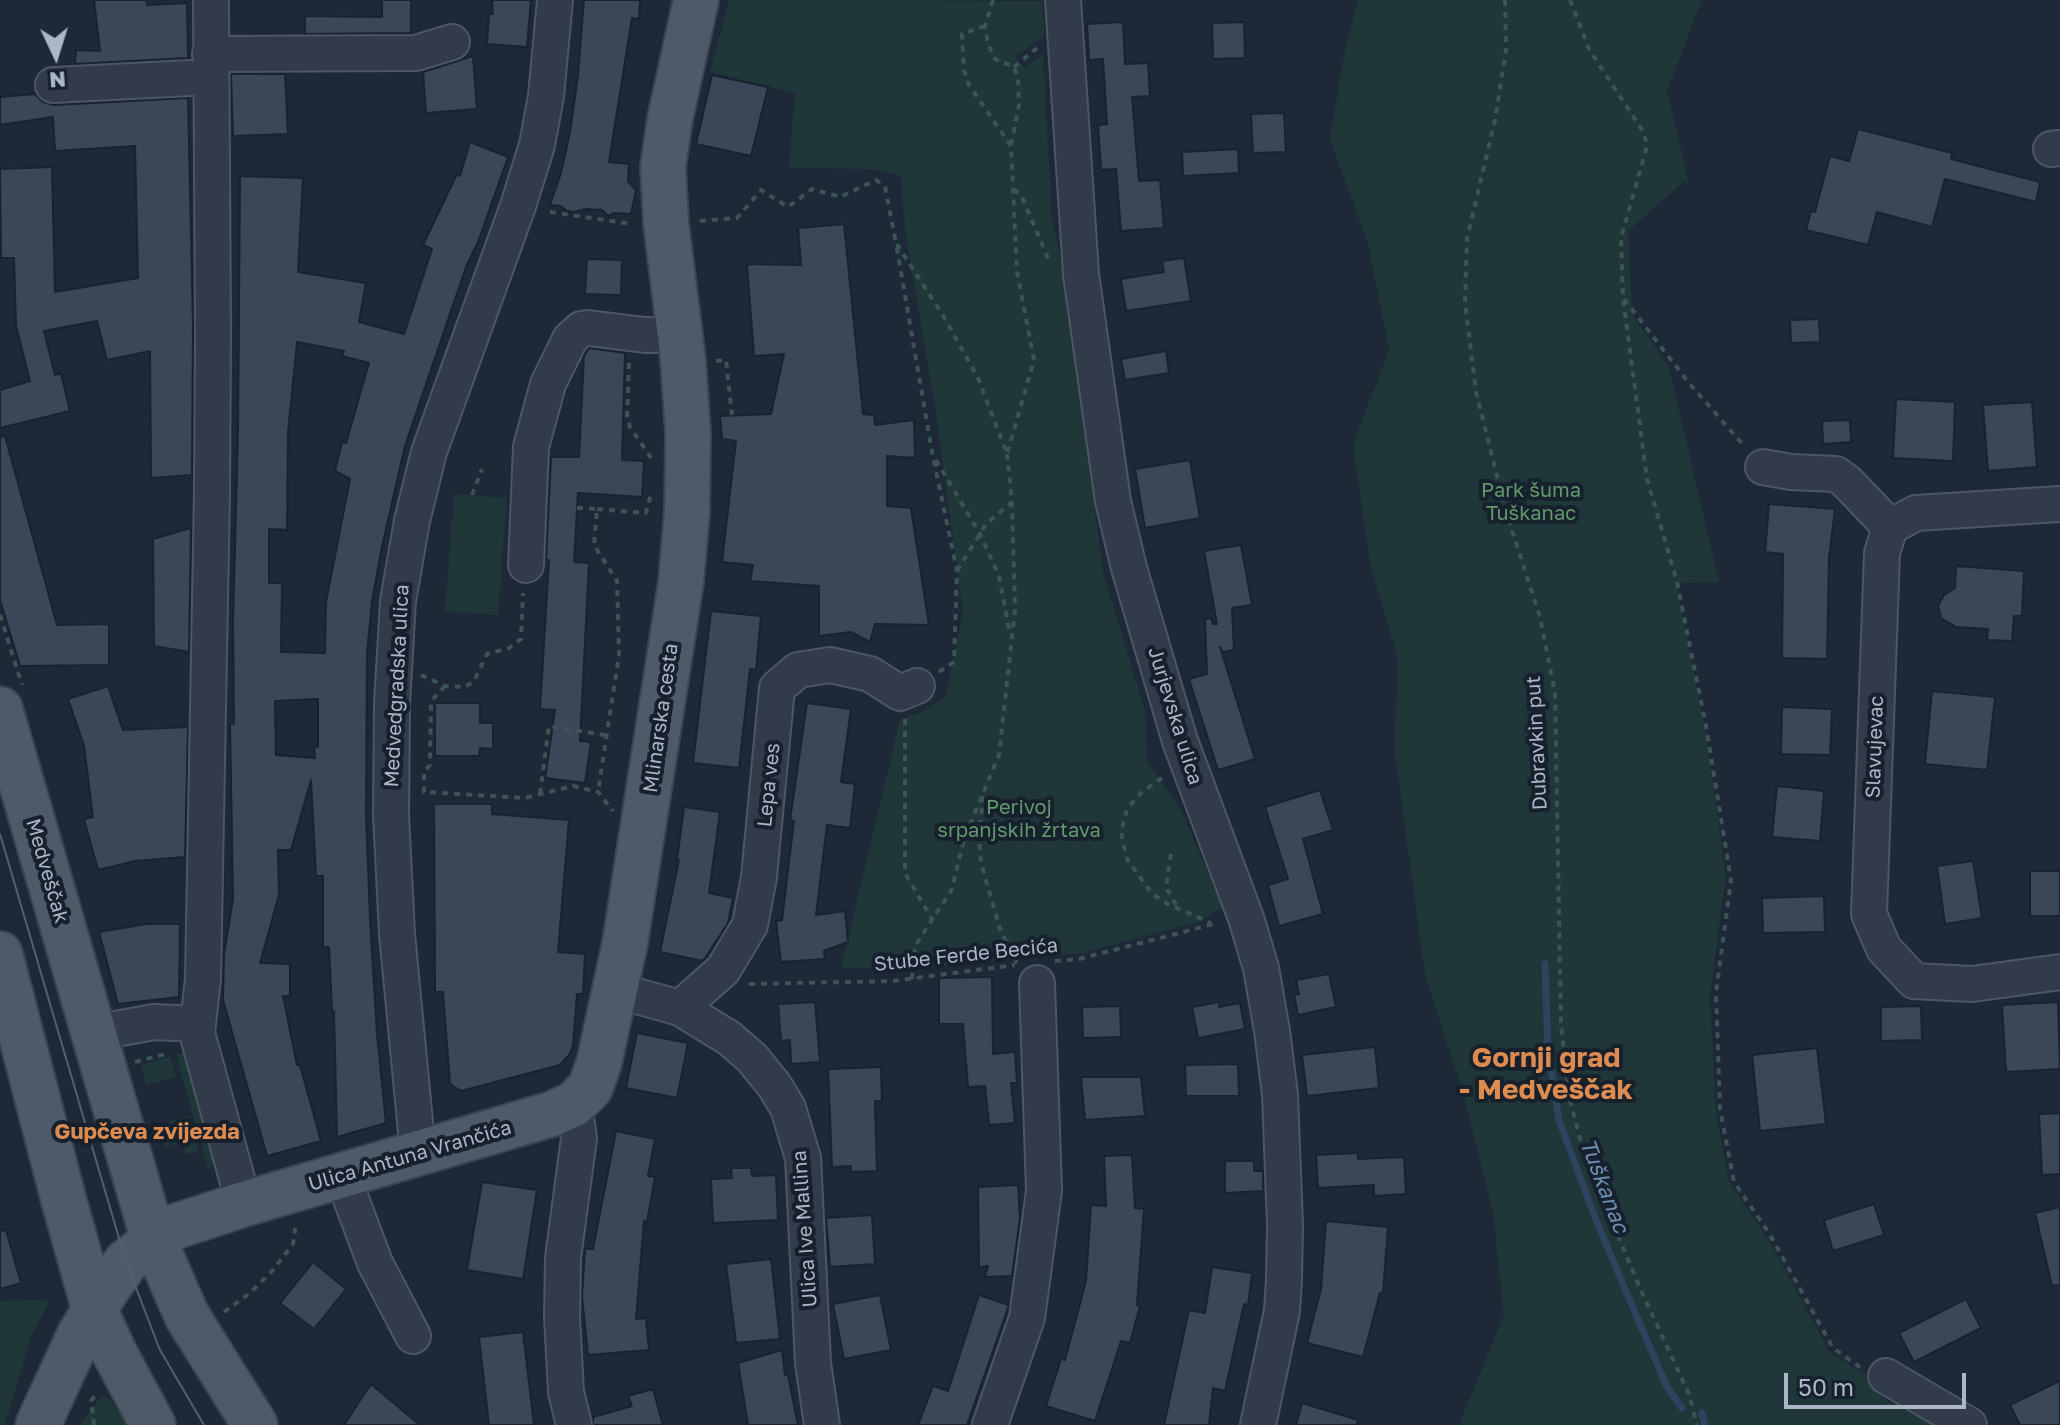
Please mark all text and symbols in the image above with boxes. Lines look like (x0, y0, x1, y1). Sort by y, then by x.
north arrow (16, 16, 96, 96)
text: N (48, 66, 67, 94)
park label: Park šuma Tuškanac (1481, 479, 1581, 526)
street label: Medvedgradska ulica (380, 584, 414, 788)
street label: Mlinarska cesta (639, 642, 683, 794)
street label: Jurjevska ulica (1143, 644, 1207, 788)
street label: Dubravkin put (1521, 675, 1553, 811)
street label: Slavujevac (1861, 695, 1889, 799)
street label: Lepa ves (753, 742, 785, 828)
park label: Perivoj srpanjskih žrtava (937, 796, 1101, 843)
street label: Medveščak (21, 816, 73, 926)
street label: Stube Ferde Becića (873, 933, 1059, 977)
district label: Gornji grad - Medveščak (1459, 1041, 1633, 1107)
street label: Ulica Antuna Vrančića (306, 1116, 514, 1196)
district label: Gupčeva zvijezda (54, 1119, 240, 1145)
water label: Tuškanac (1574, 1135, 1634, 1237)
street label: Ulica Ive Mallina (788, 1150, 822, 1308)
scale bar (1788, 1357, 1970, 1407)
text: 50 m (1798, 1372, 1854, 1401)

